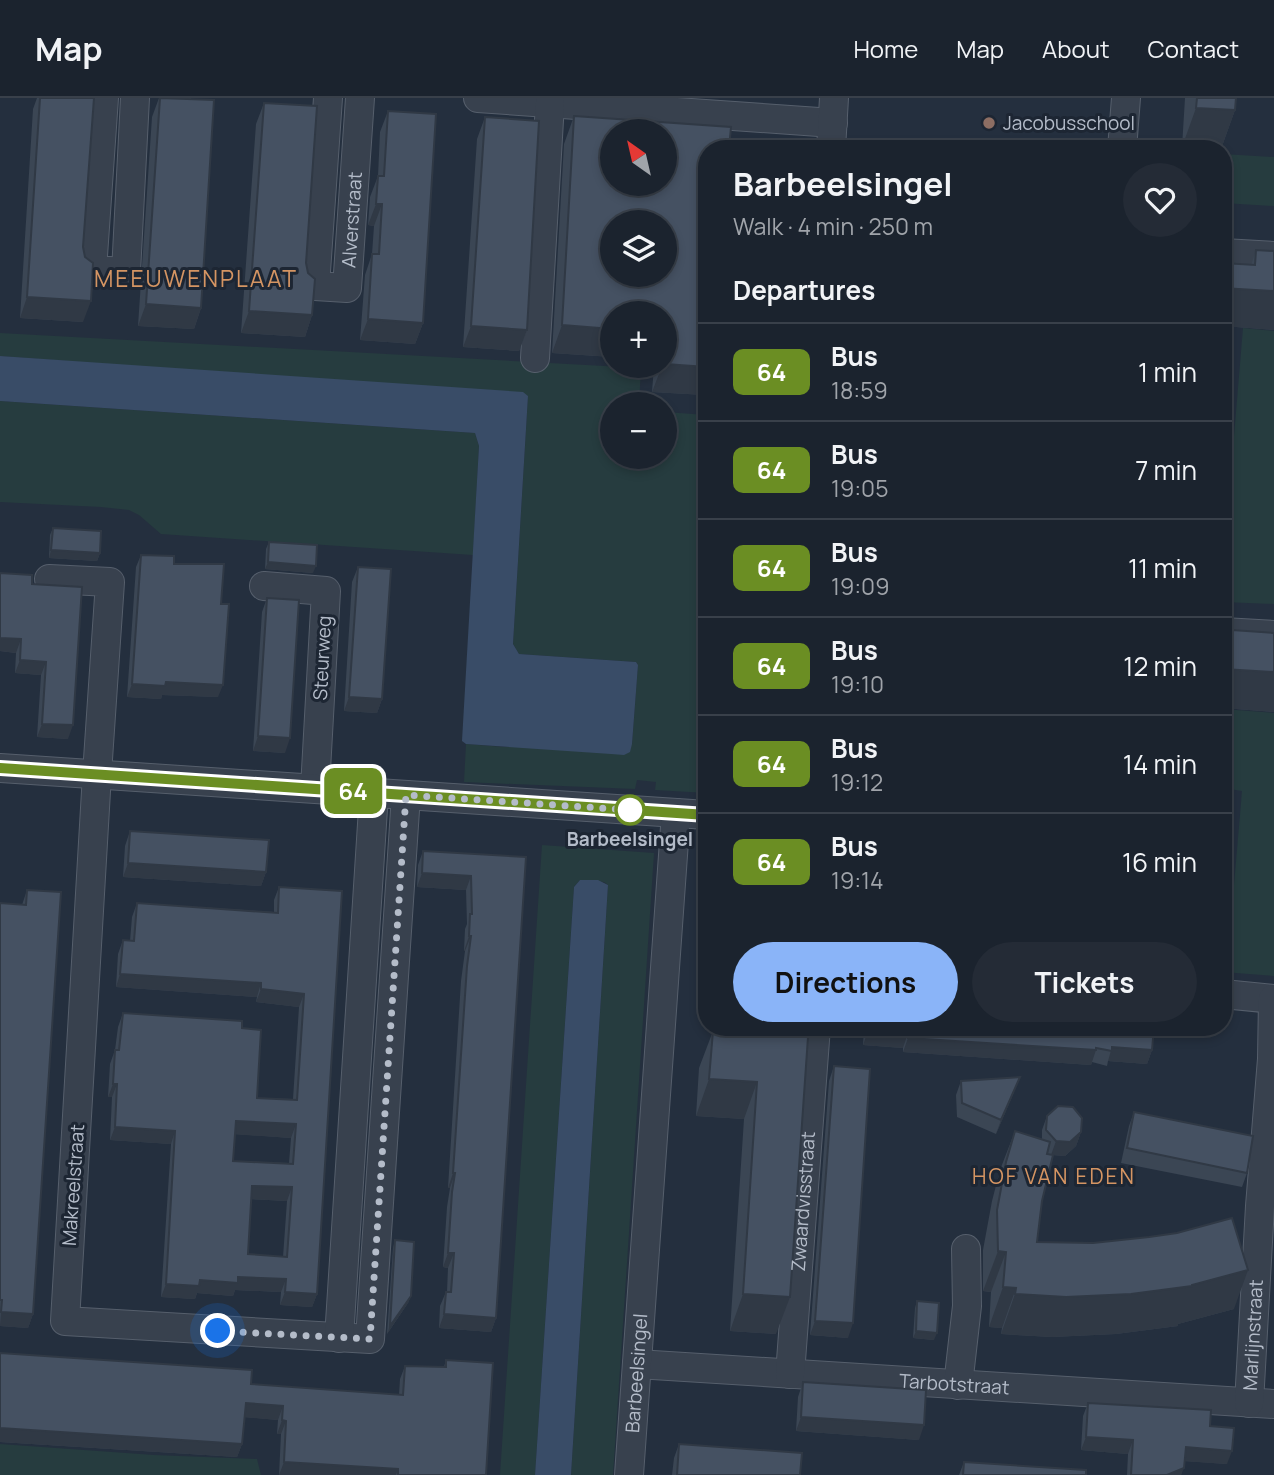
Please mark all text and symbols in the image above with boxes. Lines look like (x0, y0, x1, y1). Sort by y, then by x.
text: Map (35, 26, 103, 71)
text: Home (853, 32, 918, 65)
text: Map (956, 32, 1004, 65)
text: About (1042, 32, 1110, 65)
text: Contact (1148, 32, 1239, 65)
place label: Jacobusschool (1003, 110, 1135, 136)
marker: Jacobusschool (981, 115, 997, 131)
north arrow (600, 119, 677, 196)
map controls (600, 119, 677, 469)
text: Barbeelsingel (733, 161, 953, 206)
button: heart (1123, 163, 1197, 237)
street label: Alverstraat (335, 171, 368, 269)
button: layers (600, 210, 677, 287)
text: Walk · 4 min · 250 m (733, 210, 933, 242)
district label: MEEUWENPLAAT (94, 262, 298, 294)
text: Departures (733, 272, 875, 308)
button: + (600, 301, 677, 378)
text: Bus (831, 338, 878, 374)
text: 1 min (1138, 354, 1197, 390)
text: 64 (757, 355, 786, 388)
text: 18:59 (831, 374, 888, 406)
button: − (600, 392, 677, 469)
text: Bus (831, 436, 878, 472)
text: 7 min (1135, 452, 1197, 488)
text: 64 (757, 453, 786, 486)
text: 19:05 (831, 472, 888, 504)
text: Bus (831, 534, 878, 570)
text: 11 min (1128, 550, 1197, 586)
text: 64 (757, 551, 786, 584)
text: 19:09 (831, 570, 889, 602)
street label: Steurweg (307, 615, 337, 701)
text: Bus (831, 632, 878, 668)
text: 12 min (1123, 648, 1197, 684)
text: 64 (757, 649, 786, 682)
text: 19:10 (831, 668, 884, 700)
text: Bus (831, 730, 878, 766)
text: 14 min (1123, 746, 1197, 782)
text: 64 (757, 747, 786, 780)
text: 19:12 (831, 766, 883, 798)
line badge: 64 (322, 768, 384, 814)
text: 64 (338, 774, 368, 807)
marker: Barbeelsingel (615, 795, 645, 825)
place label: Barbeelsingel (567, 826, 693, 852)
text: Bus (831, 828, 878, 864)
text: 16 min (1122, 844, 1197, 880)
text: 64 (757, 845, 786, 878)
text: 19:14 (831, 864, 884, 896)
button: Directions (733, 942, 958, 1022)
button: Tickets (972, 942, 1197, 1022)
street label: Makreelstraat (56, 1123, 90, 1247)
street label: Zwaardvisstraat (785, 1130, 821, 1273)
district label: HOF VAN EDEN (972, 1162, 1136, 1190)
street label: Marlijnstraat (1237, 1279, 1269, 1391)
your location (200, 1313, 235, 1348)
street label: Barbeelsingel (619, 1313, 653, 1434)
street label: Tarbotstraat (898, 1367, 1010, 1400)

